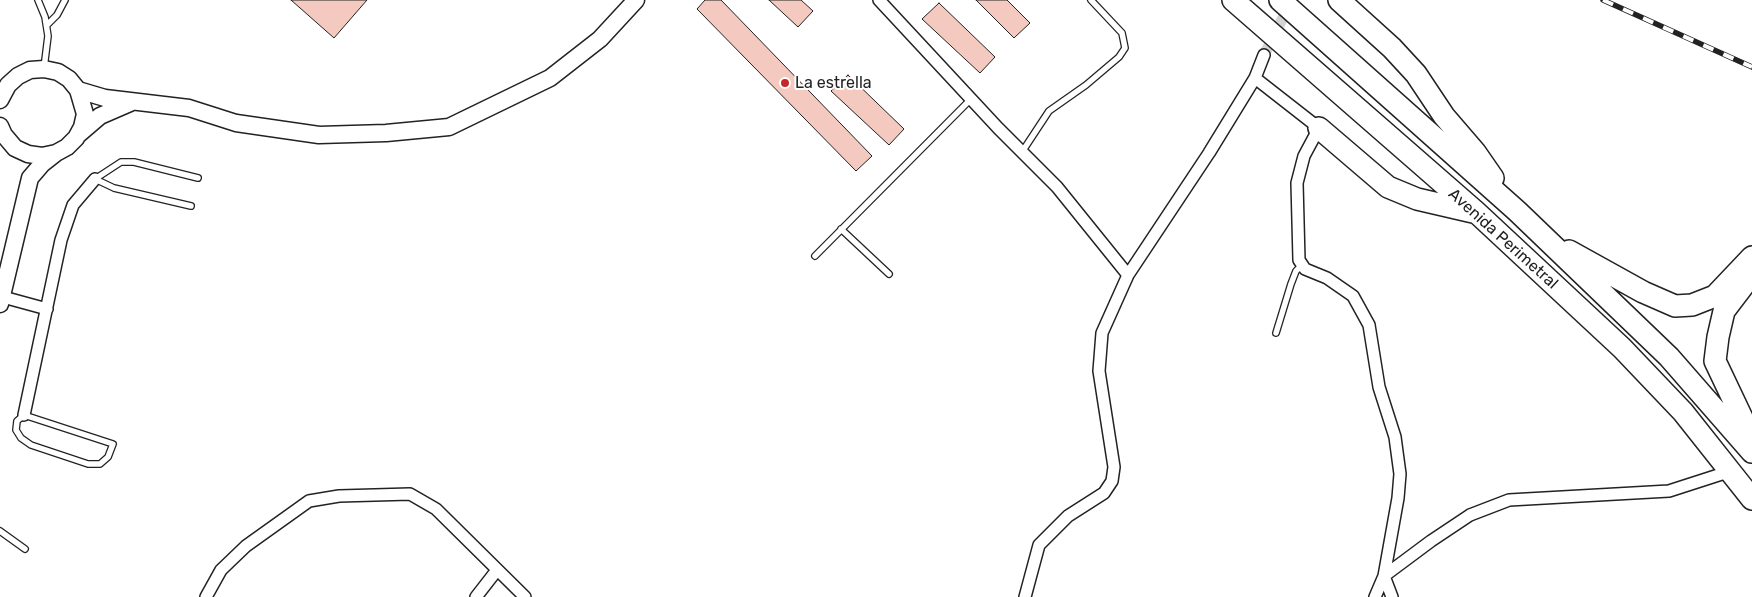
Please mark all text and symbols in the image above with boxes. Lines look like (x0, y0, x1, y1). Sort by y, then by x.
place label: La estrella (795, 73, 872, 93)
marker: La estrella (779, 77, 791, 89)
street label: Avenida Perimetral (1444, 185, 1562, 293)

